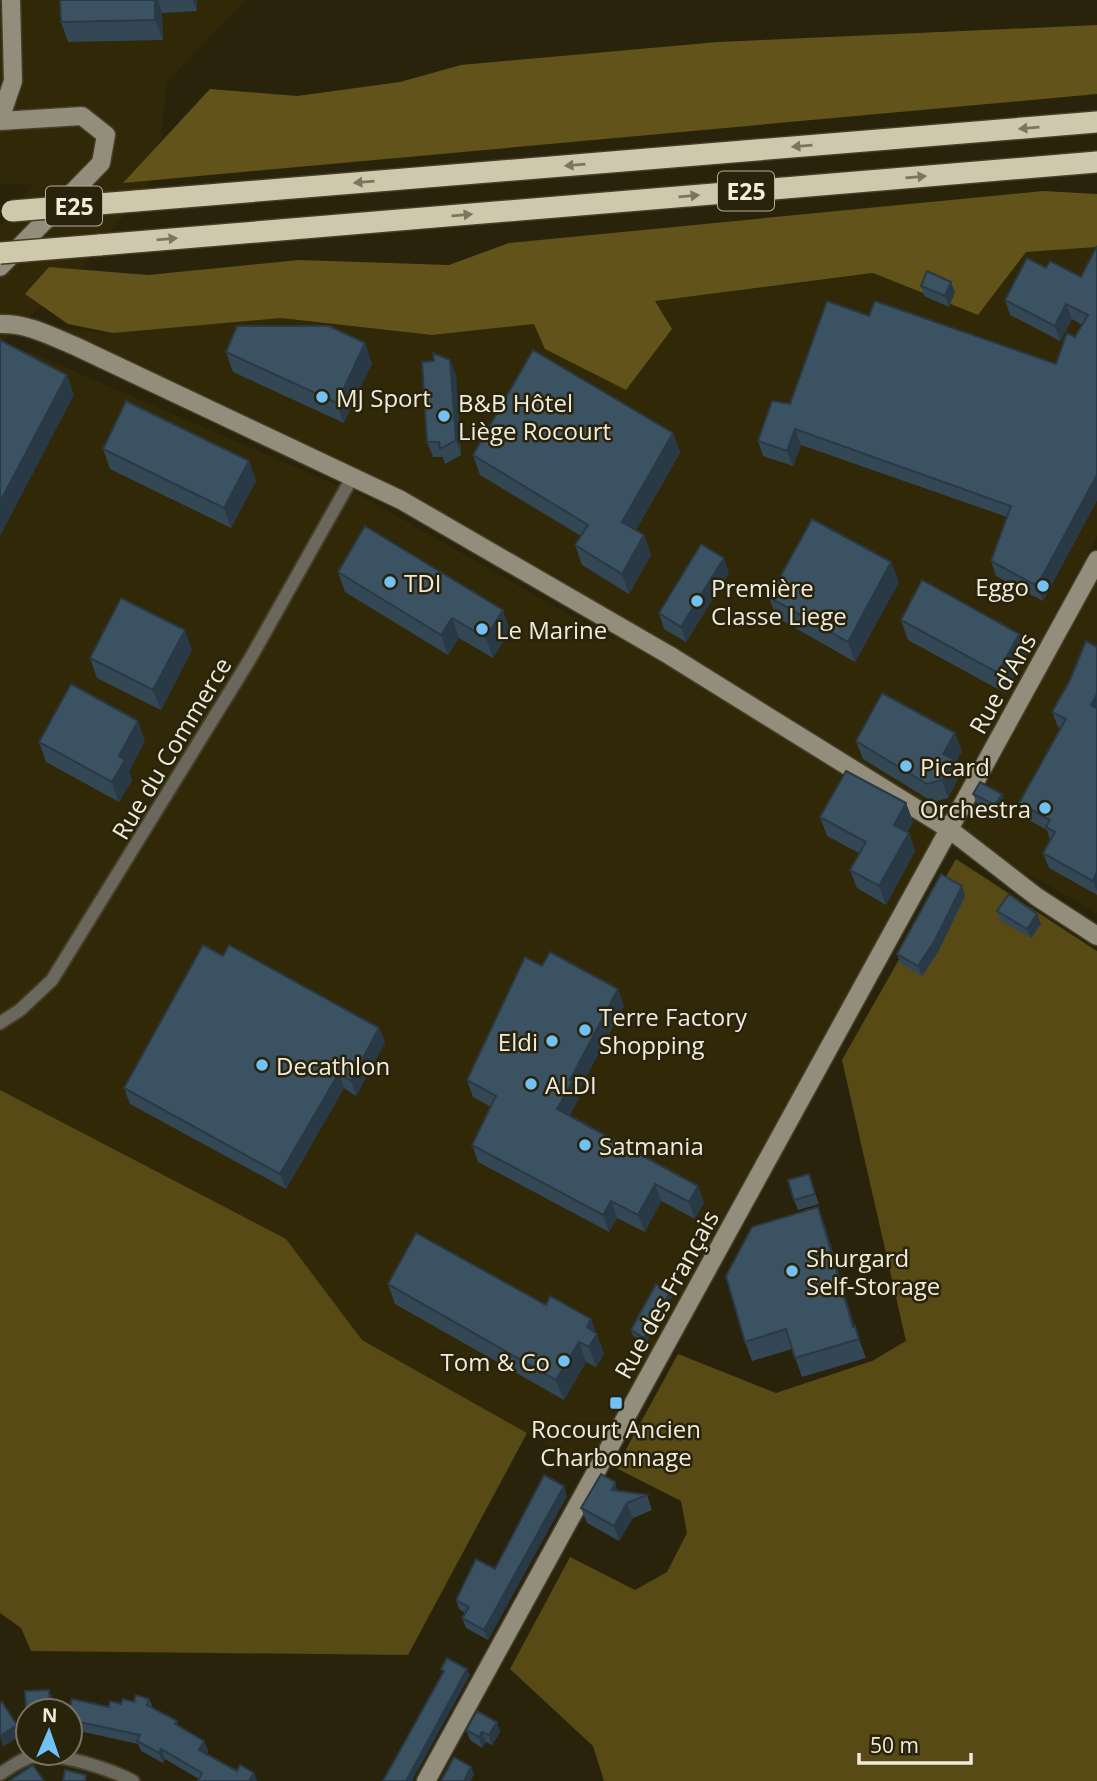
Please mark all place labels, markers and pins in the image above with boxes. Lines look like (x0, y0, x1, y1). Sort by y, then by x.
place label: MJ Sport (336, 381, 431, 414)
place label: B&B Hôtel Liège Rocourt (458, 386, 611, 447)
marker: MJ Sport (314, 389, 330, 405)
marker: B&B Hôtel Liège Rocourt (436, 408, 452, 424)
place label: TDI (404, 566, 441, 599)
place label: Eggo (975, 570, 1029, 603)
place label: Première Classe Liege (711, 571, 847, 632)
marker: TDI (382, 574, 398, 590)
marker: Eggo (1035, 578, 1051, 594)
marker: Première Classe Liege (689, 593, 705, 609)
place label: Le Marine (496, 613, 607, 646)
marker: Le Marine (474, 621, 490, 637)
place label: Picard (920, 750, 990, 783)
marker: Picard (898, 758, 914, 774)
place label: Orchestra (920, 792, 1031, 825)
marker: Orchestra (1037, 800, 1053, 816)
place label: Terre Factory Shopping (599, 1000, 748, 1061)
marker: Terre Factory Shopping (577, 1022, 593, 1038)
place label: Eldi (498, 1025, 538, 1058)
marker: Eldi (544, 1033, 560, 1049)
place label: Decathlon (276, 1049, 390, 1082)
marker: Decathlon (254, 1057, 270, 1073)
place label: ALDI (545, 1068, 597, 1101)
marker: ALDI (523, 1076, 539, 1092)
place label: Satmania (599, 1129, 704, 1162)
marker: Satmania (577, 1137, 593, 1153)
place label: Shurgard Self-Storage (806, 1241, 940, 1302)
marker: Shurgard Self-Storage (784, 1263, 800, 1279)
place label: Tom & Co (441, 1345, 550, 1378)
marker: Tom & Co (556, 1353, 572, 1369)
marker: Rocourt Ancien Charbonnage (608, 1395, 624, 1411)
place label: Rocourt Ancien Charbonnage (531, 1412, 701, 1473)

